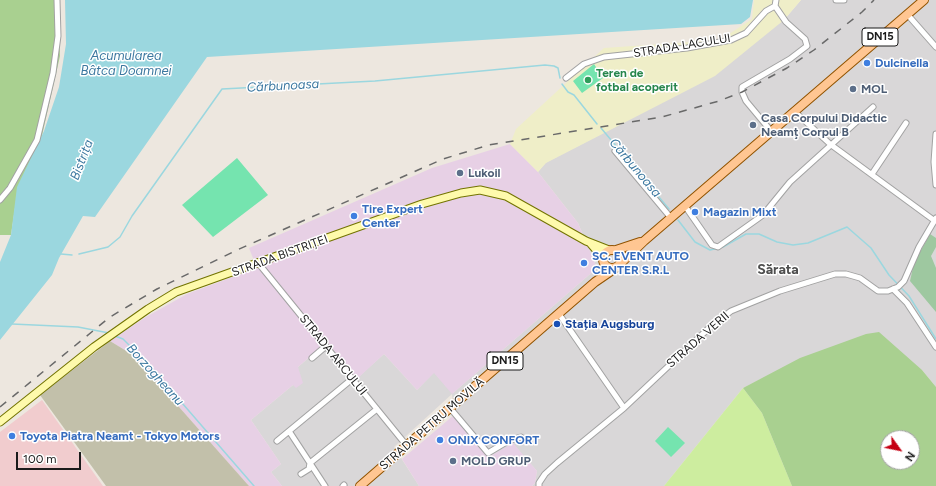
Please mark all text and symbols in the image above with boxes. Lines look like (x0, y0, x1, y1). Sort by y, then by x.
road number: DN15 (862, 28, 898, 46)
street label: STRADA LACULUI (632, 31, 732, 61)
water label: Acumularea Bâtca Doamnei (80, 48, 172, 79)
place label: Dulcinella (875, 56, 929, 70)
marker: Dulcinella (862, 58, 872, 68)
place label: Teren de fotbal acoperit (596, 66, 678, 94)
marker: Teren de fotbal acoperit (583, 75, 593, 85)
water label: Cărbunoasa (246, 76, 320, 96)
place label: MOL (861, 82, 887, 96)
marker: MOL (848, 84, 858, 94)
place label: Casa Corpului Didactic Neamţ Corpul B (761, 111, 887, 139)
marker: Casa Corpului Didactic Neamţ Corpul B (748, 120, 758, 130)
water label: Cărbunoasa (606, 135, 664, 201)
water label: Bistrița (67, 138, 97, 182)
place label: Lukoil (468, 166, 500, 180)
marker: Lukoil (455, 168, 465, 178)
place label: Tire Expert Center (362, 202, 423, 230)
place label: Magazin Mixt (703, 205, 777, 219)
marker: Magazin Mixt (690, 207, 700, 217)
marker: Tire Expert Center (349, 211, 359, 221)
street label: STRADA BISTRIȚEI (230, 232, 330, 280)
place label: SC. EVENT AUTO CENTER S.R.L (592, 249, 689, 277)
marker: SC. EVENT AUTO CENTER S.R.L (579, 258, 589, 268)
district label: Sărata (757, 262, 799, 278)
street label: STRADA VERII (664, 309, 732, 371)
street label: STRADA ARCULUI (296, 312, 370, 398)
place label: Stația Augsburg (565, 317, 655, 331)
marker: Stația Augsburg (552, 319, 562, 329)
water label: Borzogheanu (123, 341, 187, 409)
road number: DN15 (487, 352, 523, 370)
street label: STRADA PETRU MOVILĂ (377, 375, 487, 473)
place label: Toyota Piatra Neamt - Tokyo Motors (20, 429, 219, 443)
north arrow (880, 430, 920, 470)
marker: Toyota Piatra Neamt - Tokyo Motors (7, 431, 17, 441)
place label: ONIX CONFORT (448, 433, 539, 447)
marker: ONIX CONFORT (435, 435, 445, 445)
scale bar (18, 444, 83, 470)
text: N (902, 449, 917, 463)
text: 100 m (23, 452, 57, 466)
place label: MOLD GRUP (461, 454, 531, 468)
marker: MOLD GRUP (448, 456, 458, 466)

